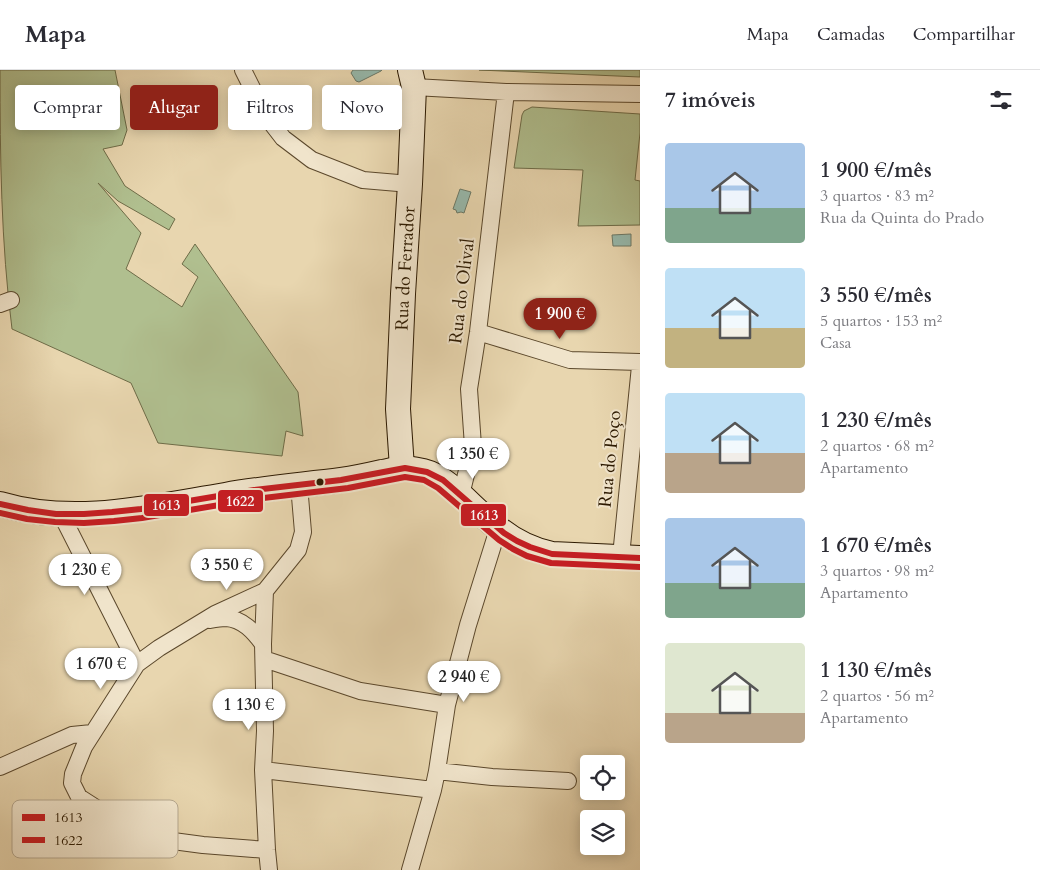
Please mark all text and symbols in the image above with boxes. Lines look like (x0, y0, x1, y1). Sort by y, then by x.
text: Mapa (25, 18, 86, 51)
text: Mapa (747, 22, 789, 47)
text: Camadas (817, 22, 885, 47)
text: Compartilhar (913, 22, 1015, 47)
chip: Comprar (15, 85, 120, 130)
chip: Alugar (130, 85, 218, 130)
chip: Filtros (228, 85, 312, 130)
chip: Novo (322, 85, 402, 130)
text: 7 imóveis (665, 86, 755, 115)
icon: filters (987, 86, 1015, 114)
text: 1 900 €/mês (820, 156, 932, 185)
icon: home (705, 163, 765, 223)
text: 3 quartos · 83 m² (820, 185, 934, 207)
street label: Rua do Ferrador (389, 205, 421, 331)
text: Rua da Quinta do Prado (820, 207, 984, 229)
street label: Rua do Olival (443, 237, 481, 345)
text: 3 550 €/mês (820, 281, 932, 310)
icon: home (705, 288, 765, 348)
pin: 1 900 € (514, 298, 606, 340)
text: 1 900 € (535, 303, 585, 325)
text: 5 quartos · 153 m² (820, 310, 942, 332)
text: Casa (820, 332, 851, 354)
text: 1 230 €/mês (820, 406, 932, 435)
street label: Rua do Poço (592, 409, 628, 509)
icon: home (705, 413, 765, 473)
text: 2 quartos · 68 m² (820, 435, 934, 457)
pin: 1 350 € (427, 438, 519, 480)
text: 1 350 € (448, 443, 498, 465)
text: Apartamento (820, 457, 908, 479)
unlabelled marker (315, 477, 325, 487)
line badge: 1622 (217, 489, 264, 513)
text: 1622 (226, 492, 254, 511)
line badge: 1613 (143, 493, 190, 517)
text: 1613 (152, 496, 180, 515)
line badge: 1613 (460, 503, 507, 527)
text: 1613 (470, 506, 498, 525)
text: 1 670 €/mês (820, 531, 932, 560)
icon: home (705, 538, 765, 598)
pin: 3 550 € (181, 548, 273, 591)
pin: 1 230 € (39, 554, 131, 596)
text: 3 550 € (202, 554, 252, 576)
text: 1 230 € (60, 559, 110, 581)
text: 3 quartos · 98 m² (820, 560, 934, 582)
text: Apartamento (820, 582, 908, 604)
pin: 1 670 € (55, 648, 147, 690)
text: 1 670 € (76, 653, 126, 675)
text: 1 130 €/mês (820, 656, 932, 685)
pin: 2 940 € (418, 660, 510, 703)
icon: home (705, 663, 765, 723)
text: 2 940 € (439, 666, 489, 688)
text: 2 quartos · 56 m² (820, 685, 934, 707)
pin: 1 130 € (203, 688, 295, 731)
text: 1 130 € (224, 694, 274, 716)
text: Apartamento (820, 707, 908, 729)
map controls (580, 755, 625, 855)
button: locate (580, 755, 625, 800)
legend (12, 800, 178, 858)
text: 1613 (54, 808, 83, 827)
button: layers (580, 810, 625, 855)
text: 1622 (54, 831, 83, 850)

